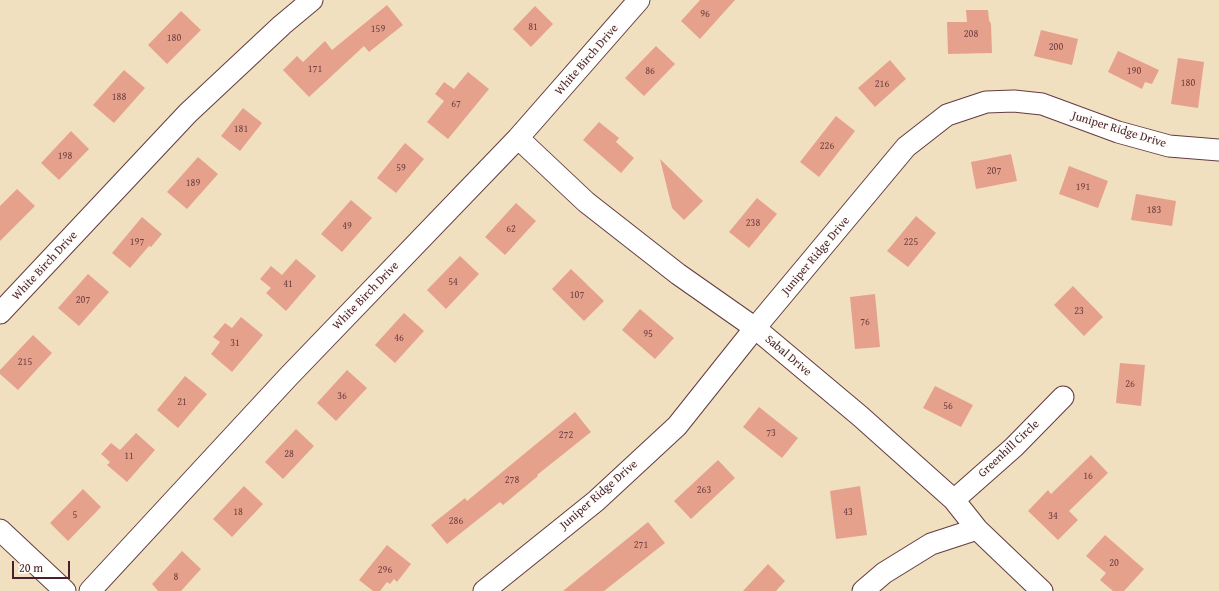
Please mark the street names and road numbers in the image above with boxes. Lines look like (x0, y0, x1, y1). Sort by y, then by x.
street label: White Birch Drive (552, 22, 622, 98)
street label: Juniper Ridge Drive (1070, 109, 1168, 151)
street label: Juniper Ridge Drive (779, 214, 853, 298)
street label: White Birch Drive (9, 228, 81, 304)
street label: White Birch Drive (330, 259, 402, 333)
street label: Sabal Drive (762, 332, 814, 380)
street label: Greenhill Circle (976, 417, 1042, 481)
street label: Juniper Ridge Drive (557, 457, 641, 533)

